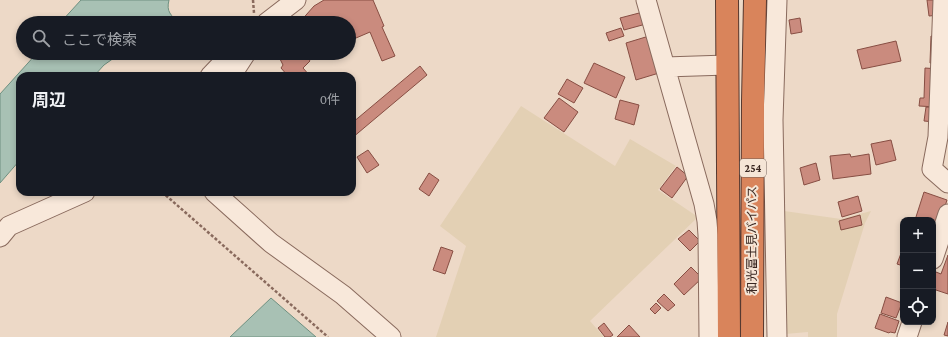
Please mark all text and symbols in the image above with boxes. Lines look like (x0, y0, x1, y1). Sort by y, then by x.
search box (16, 16, 356, 60)
icon: search (30, 27, 52, 49)
text: ここで検索 (62, 32, 137, 48)
text: 周辺 (32, 91, 66, 110)
text: 0件 (320, 92, 340, 107)
road number: 254 (740, 159, 766, 177)
street label: 和光富士見バイパス (745, 186, 759, 294)
map controls (900, 217, 936, 325)
button: + (900, 217, 936, 253)
button: − (900, 253, 936, 289)
button: locate (900, 289, 936, 325)

